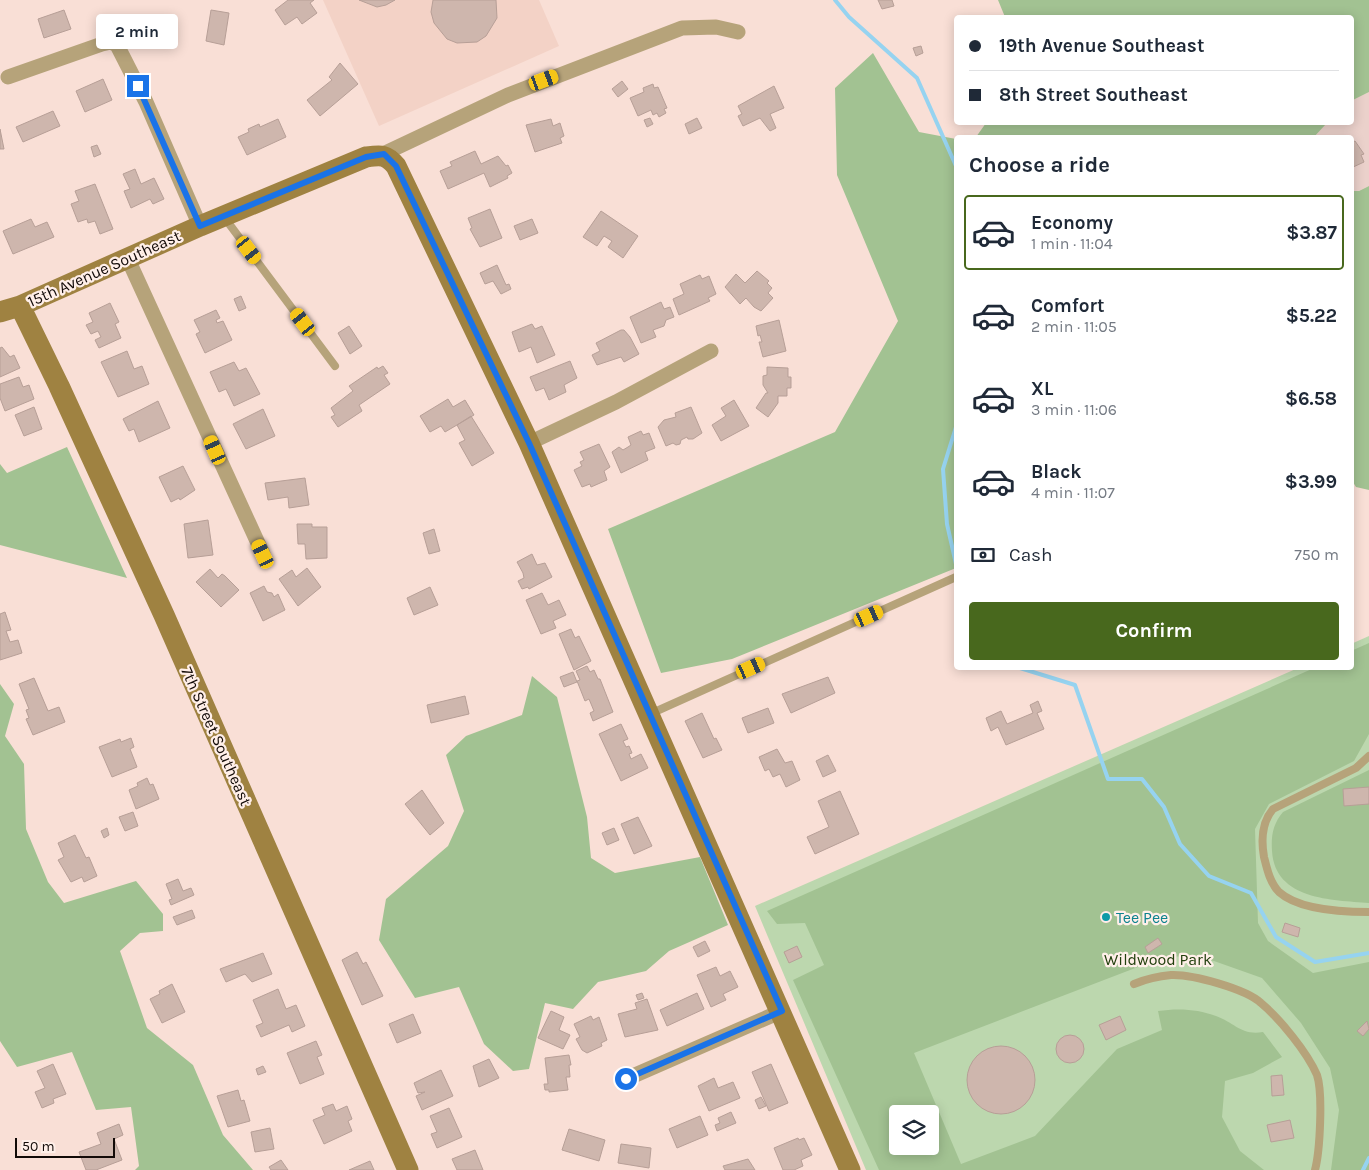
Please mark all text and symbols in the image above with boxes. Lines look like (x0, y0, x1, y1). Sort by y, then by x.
callout: 2 min (97, 13, 179, 48)
text: 2 min (115, 22, 159, 41)
text: 19th Avenue Southeast (999, 35, 1204, 57)
car (527, 68, 560, 92)
route end (127, 75, 149, 97)
text: 8th Street Southeast (999, 84, 1188, 106)
text: Choose a ride (969, 152, 1110, 178)
icon: car (971, 210, 1016, 255)
text: Economy (1031, 212, 1113, 234)
text: $3.87 (1286, 222, 1337, 244)
street label: 15th Avenue Southeast (25, 226, 184, 311)
car (233, 234, 264, 266)
text: 1 min · 11:04 (1031, 234, 1113, 253)
icon: car (971, 293, 1016, 338)
text: Comfort (1031, 295, 1105, 317)
text: $5.22 (1286, 305, 1337, 327)
car (287, 306, 318, 338)
text: 2 min · 11:05 (1031, 317, 1117, 336)
icon: car (971, 376, 1016, 421)
text: XL (1031, 378, 1053, 400)
text: $6.58 (1285, 388, 1337, 410)
text: 3 min · 11:06 (1031, 400, 1117, 419)
car (202, 433, 227, 467)
icon: car (971, 459, 1016, 504)
text: Black (1031, 461, 1082, 483)
text: $3.99 (1285, 471, 1337, 493)
text: 4 min · 11:07 (1031, 483, 1115, 502)
car (249, 537, 276, 571)
icon: cash (969, 541, 997, 569)
text: Cash (1009, 544, 1053, 566)
text: 750 m (1294, 545, 1339, 564)
button: Confirm (969, 602, 1339, 660)
car (852, 603, 885, 629)
car (734, 655, 767, 681)
street label: 7th Street Southeast (177, 664, 256, 809)
place label: Tee Pee (1116, 908, 1168, 927)
marker: Tee Pee (1100, 911, 1112, 923)
park label: Wildwood Park (1104, 950, 1212, 969)
route start (615, 1068, 637, 1090)
map controls (889, 1105, 939, 1155)
button: layers (889, 1105, 939, 1155)
scale bar (15, 1135, 115, 1158)
text: 50 m (22, 1138, 55, 1155)

